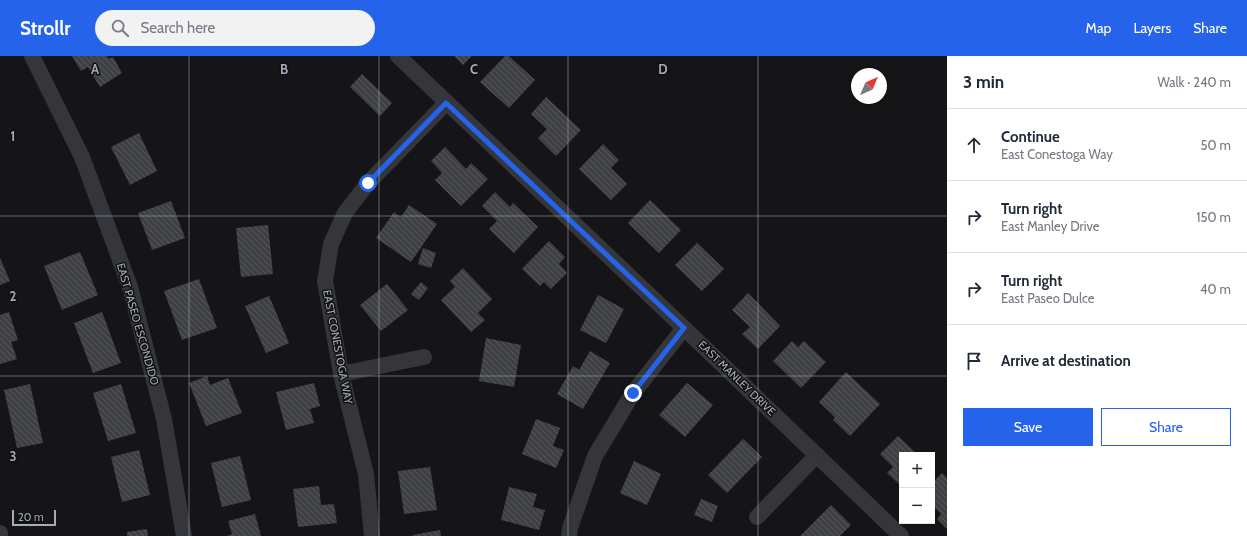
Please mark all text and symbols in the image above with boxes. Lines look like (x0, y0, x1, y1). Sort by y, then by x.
search box (95, 10, 375, 46)
text: Strollr (20, 17, 71, 40)
icon: search (109, 17, 131, 39)
text: Search here (141, 19, 215, 37)
text: Map (1086, 19, 1111, 37)
text: Layers (1133, 19, 1171, 37)
text: Share (1193, 19, 1227, 37)
text: A (91, 61, 100, 77)
text: B (280, 61, 288, 77)
text: C (470, 61, 478, 77)
text: D (658, 61, 668, 77)
north arrow (851, 68, 887, 104)
text: 3 min (963, 72, 1004, 92)
text: Walk · 240 m (1157, 74, 1231, 90)
text: 1 (11, 128, 15, 144)
text: Continue (1001, 128, 1060, 146)
icon: ahead (963, 134, 985, 156)
text: 50 m (1201, 137, 1231, 153)
text: East Conestoga Way (1001, 146, 1113, 162)
route start (359, 174, 377, 192)
text: Turn right (1001, 200, 1062, 218)
icon: right (963, 206, 985, 228)
text: 150 m (1196, 209, 1231, 225)
text: East Manley Drive (1001, 218, 1099, 234)
street label: EAST PASEO ESCONDIDO (114, 261, 162, 387)
text: Turn right (1001, 272, 1062, 290)
icon: right (963, 278, 985, 300)
text: 40 m (1200, 281, 1231, 297)
text: 2 (10, 288, 17, 304)
street label: EAST CONESTOGA WAY (320, 289, 356, 406)
text: East Paseo Dulce (1001, 290, 1094, 306)
street label: EAST MANLEY DRIVE (696, 338, 778, 418)
icon: arrive (963, 350, 985, 372)
text: Arrive at destination (1001, 352, 1131, 370)
route end (624, 384, 642, 402)
button: Save (963, 408, 1093, 446)
button: Share (1101, 408, 1231, 446)
text: 3 (9, 448, 17, 464)
map controls (899, 452, 935, 524)
button: + (899, 452, 935, 488)
button: − (899, 488, 935, 524)
scale bar (12, 508, 56, 527)
text: 20 m (18, 510, 44, 524)

